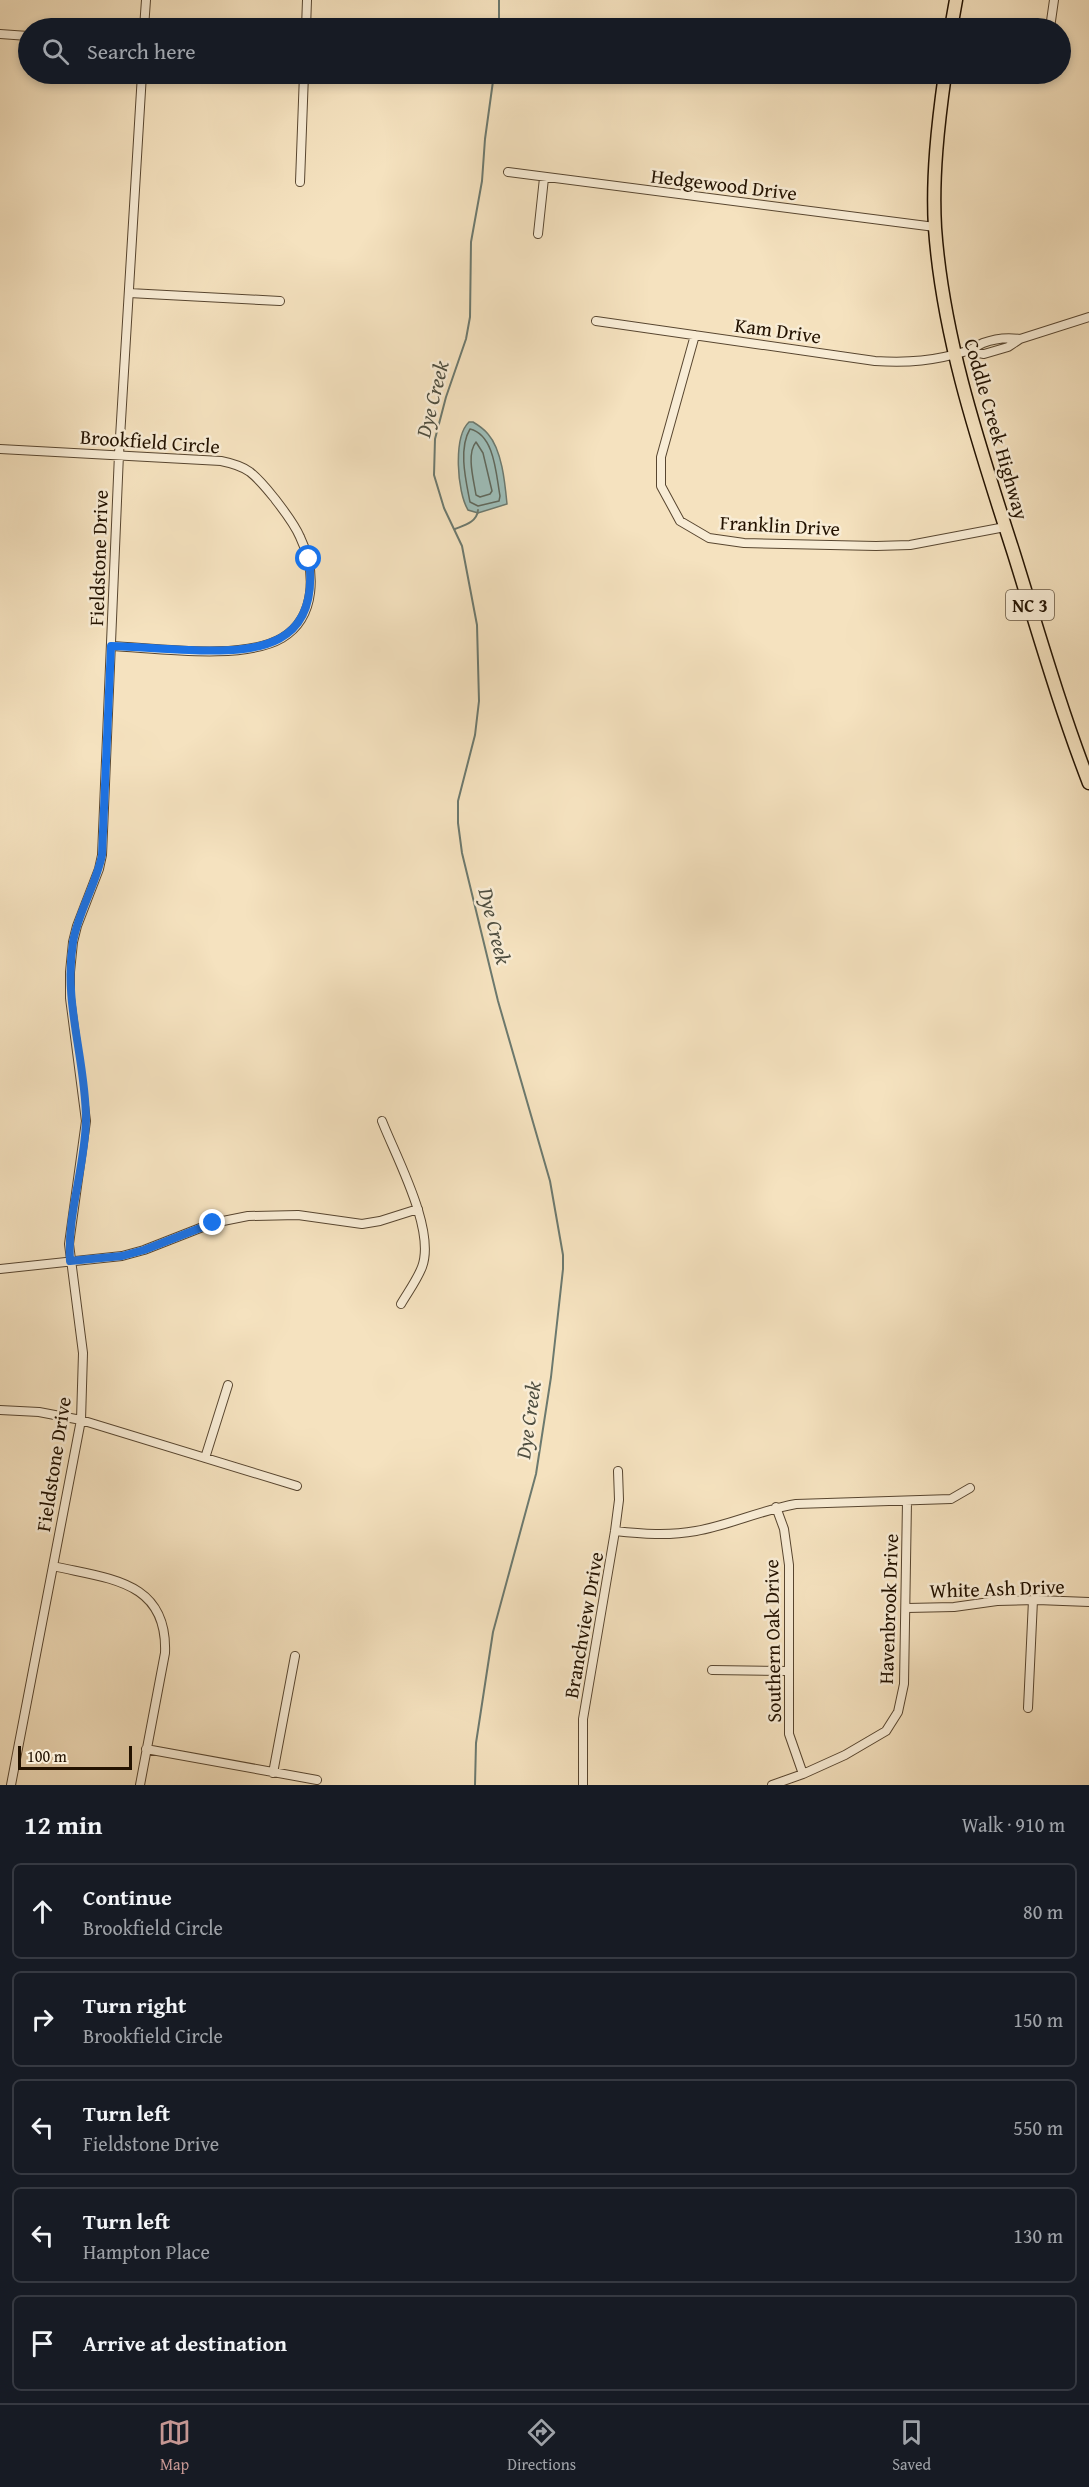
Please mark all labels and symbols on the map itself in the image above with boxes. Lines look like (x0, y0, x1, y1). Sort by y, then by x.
street label: Hedgewood Drive (649, 161, 799, 207)
street label: Kam Drive (733, 310, 823, 350)
street label: Coddle Creek Highway (957, 335, 1037, 523)
water label: Dye Creek (407, 357, 457, 442)
street label: Brookfield Circle (79, 422, 221, 460)
street label: Fieldstone Drive (81, 489, 115, 627)
street label: Franklin Drive (719, 507, 841, 543)
route start (295, 545, 321, 571)
road number: NC 3 (1006, 590, 1054, 620)
water label: Dye Creek (470, 883, 520, 968)
route end (199, 1209, 225, 1235)
water label: Dye Creek (507, 1379, 549, 1462)
street label: Fieldstone Drive (28, 1394, 78, 1534)
street label: Havenbrook Drive (871, 1533, 905, 1685)
street label: Branchview Drive (556, 1549, 610, 1701)
street label: Southern Oak Drive (756, 1559, 788, 1723)
street label: White Ash Drive (929, 1571, 1065, 1605)
scale bar (18, 1743, 132, 1770)

